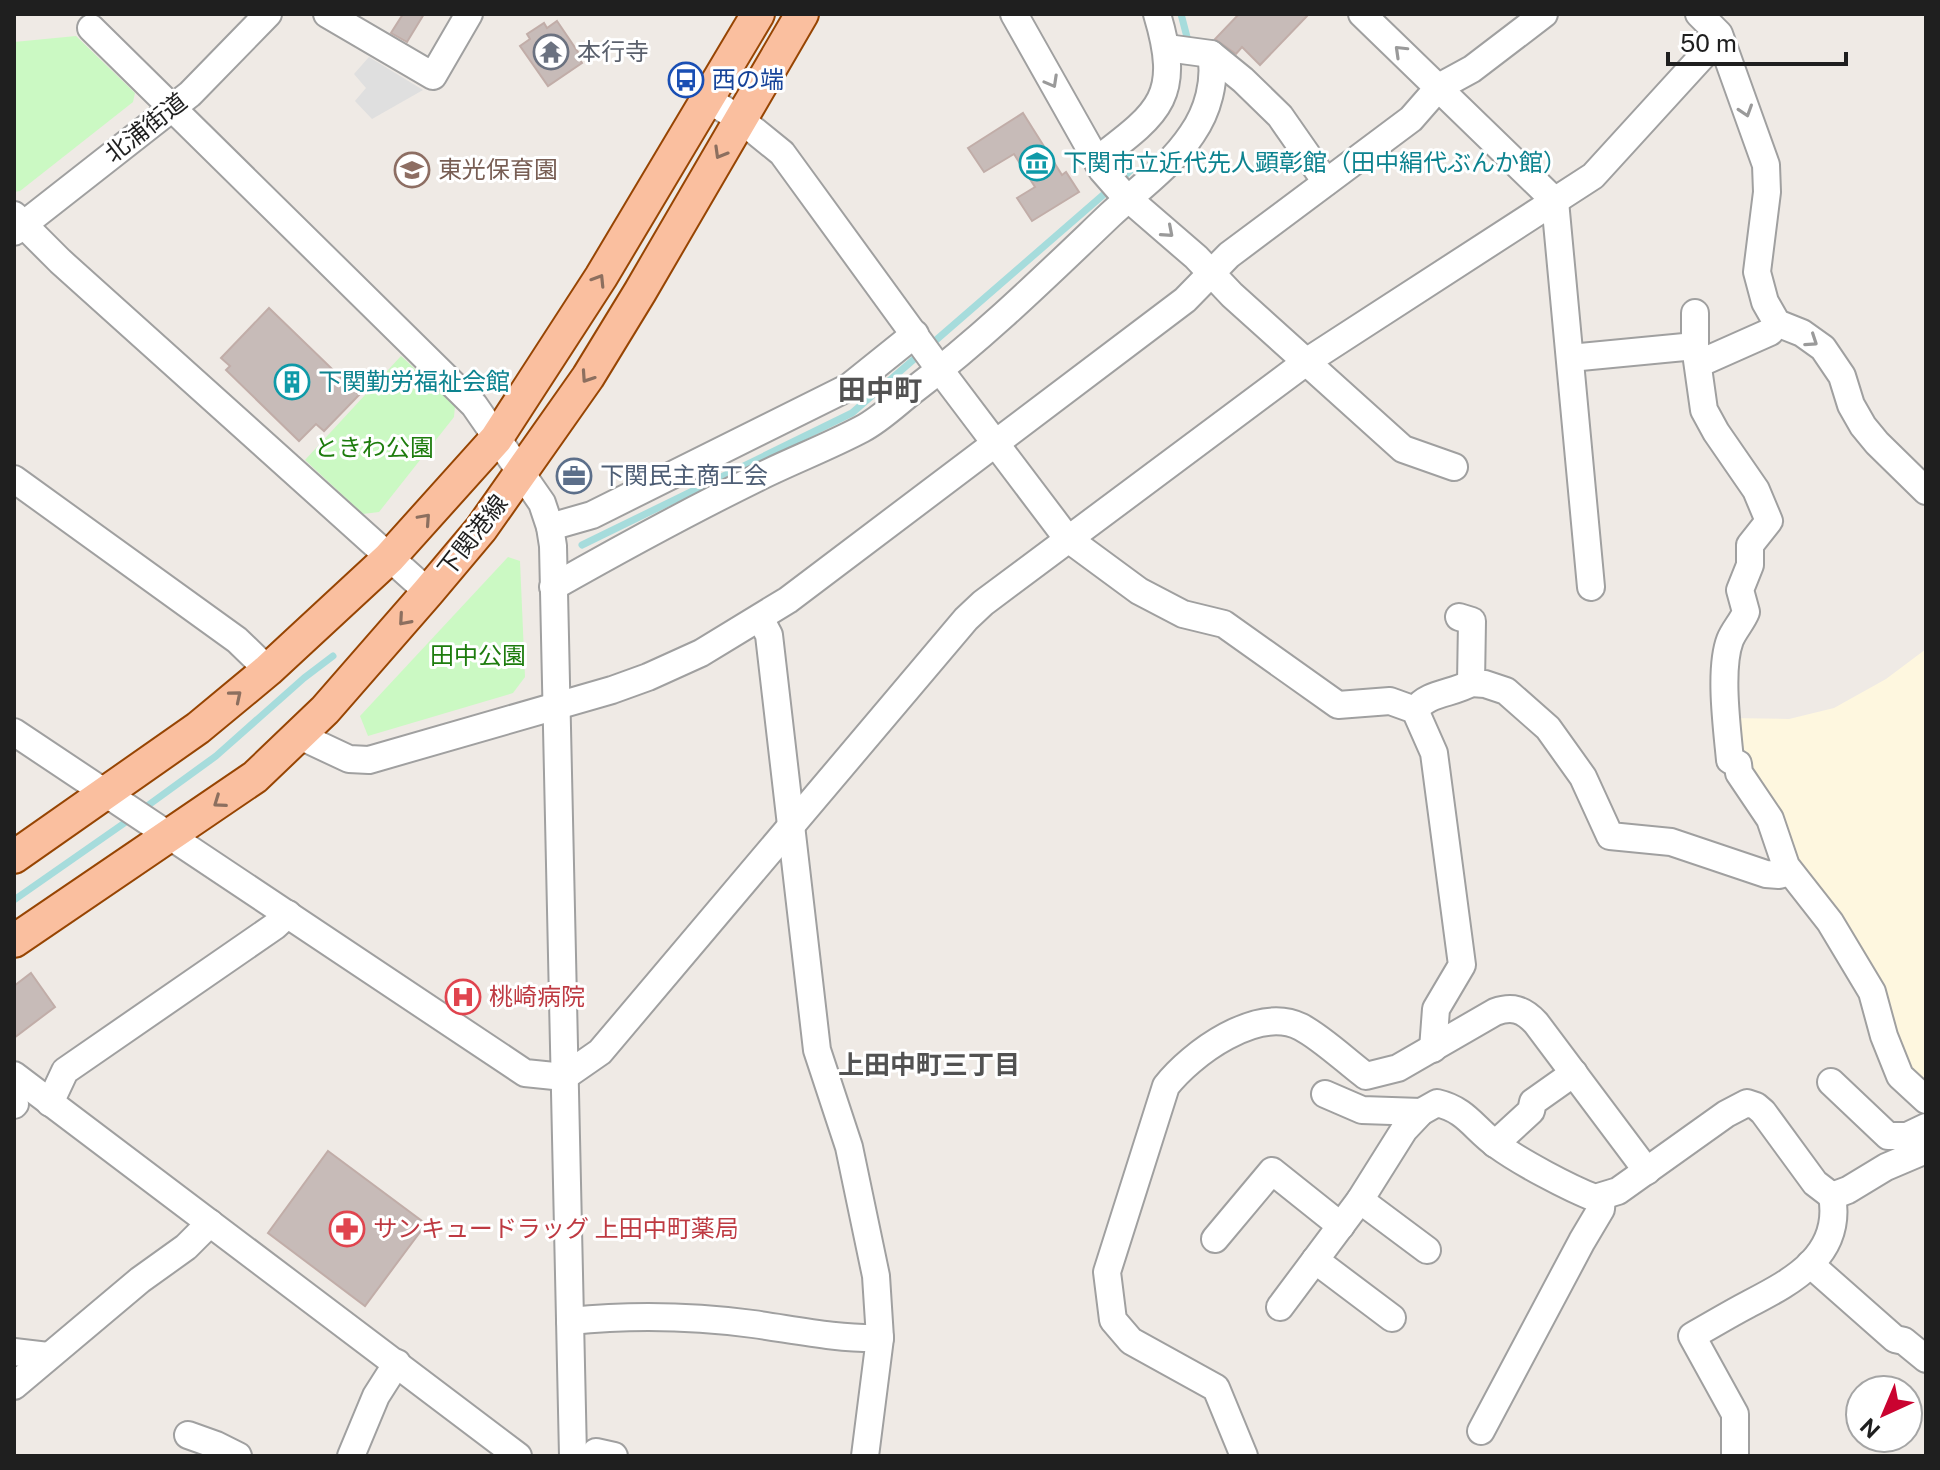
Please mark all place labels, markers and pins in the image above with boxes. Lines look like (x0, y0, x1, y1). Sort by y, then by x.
temple icon: 本行寺 (532, 33, 570, 71)
place label: 本行寺 (577, 37, 649, 65)
bus stop icon: 西の端 (667, 61, 705, 99)
place label: 西の端 (712, 65, 784, 93)
museum icon: 下関市立近代先人顕彰館（田中絹代ぶんか館） (1018, 144, 1056, 182)
place label: 下関市立近代先人顕彰館（田中絹代ぶんか館） (1063, 148, 1567, 176)
school or university icon: 東光保育園 (393, 151, 431, 189)
place label: 東光保育園 (438, 155, 558, 183)
building icon: 下関勤労福祉会館 (273, 363, 311, 401)
place label: 下関勤労福祉会館 (318, 367, 510, 395)
office icon: 下関民主商工会 (555, 457, 593, 495)
place label: 下関民主商工会 (600, 461, 768, 489)
hospital icon: 桃崎病院 (444, 978, 482, 1016)
place label: 桃崎病院 (489, 982, 585, 1010)
pharmacy icon: サンキュードラッグ 上田中町薬局 (328, 1210, 366, 1248)
place label: サンキュードラッグ 上田中町薬局 (373, 1214, 739, 1242)

